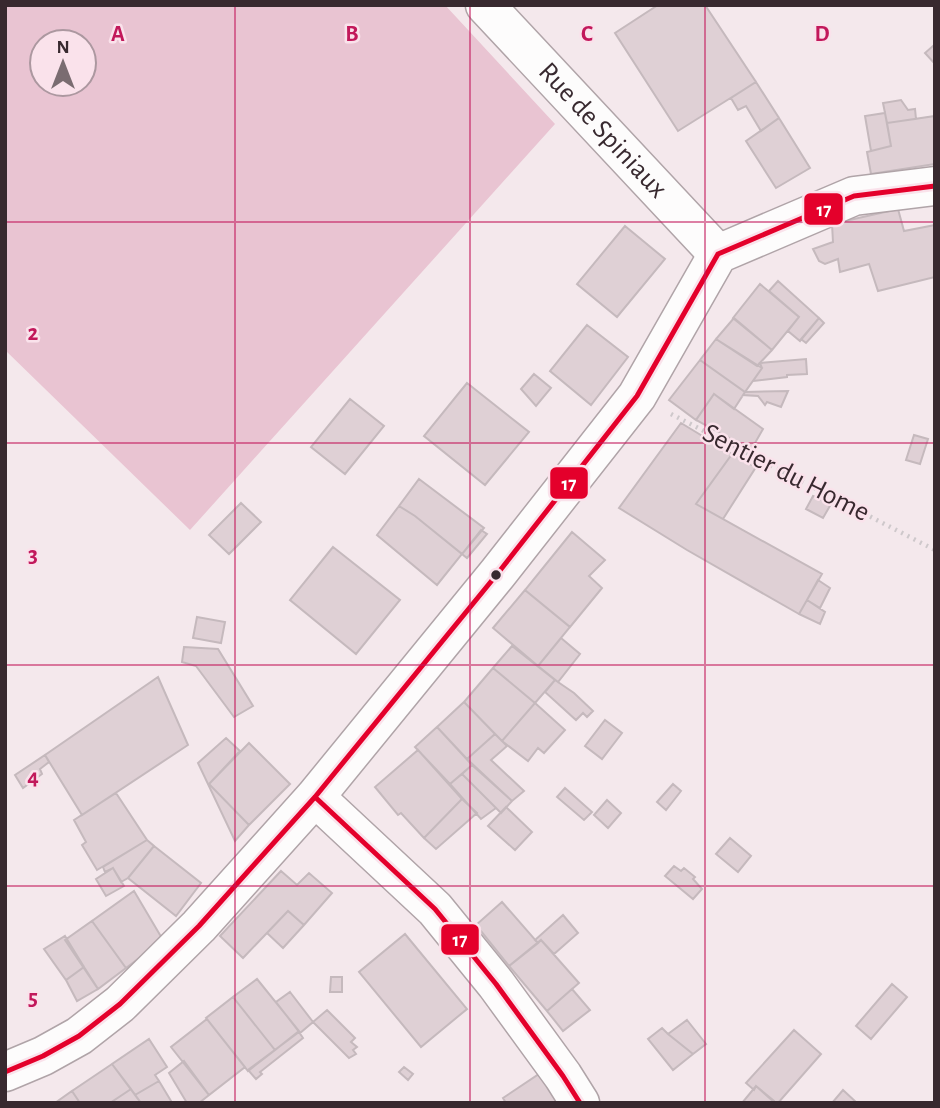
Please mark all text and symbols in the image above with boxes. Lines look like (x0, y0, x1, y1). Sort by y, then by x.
text: A (111, 23, 125, 46)
text: B (345, 23, 359, 46)
text: C (581, 23, 593, 46)
text: D (814, 23, 830, 46)
north arrow (28, 28, 98, 98)
text: N (56, 38, 70, 57)
street label: Rue de Spiniaux (533, 58, 672, 204)
line badge: 17 (803, 192, 844, 226)
text: 17 (816, 201, 832, 220)
text: 2 (28, 322, 39, 345)
street label: Sentier du Home (698, 419, 874, 527)
line badge: 17 (549, 466, 589, 500)
text: 17 (561, 475, 577, 494)
text: 3 (28, 544, 38, 567)
unlabelled marker (489, 568, 503, 582)
text: 4 (27, 766, 39, 789)
line badge: 17 (440, 923, 480, 956)
text: 17 (452, 931, 468, 950)
text: 5 (28, 987, 38, 1010)

